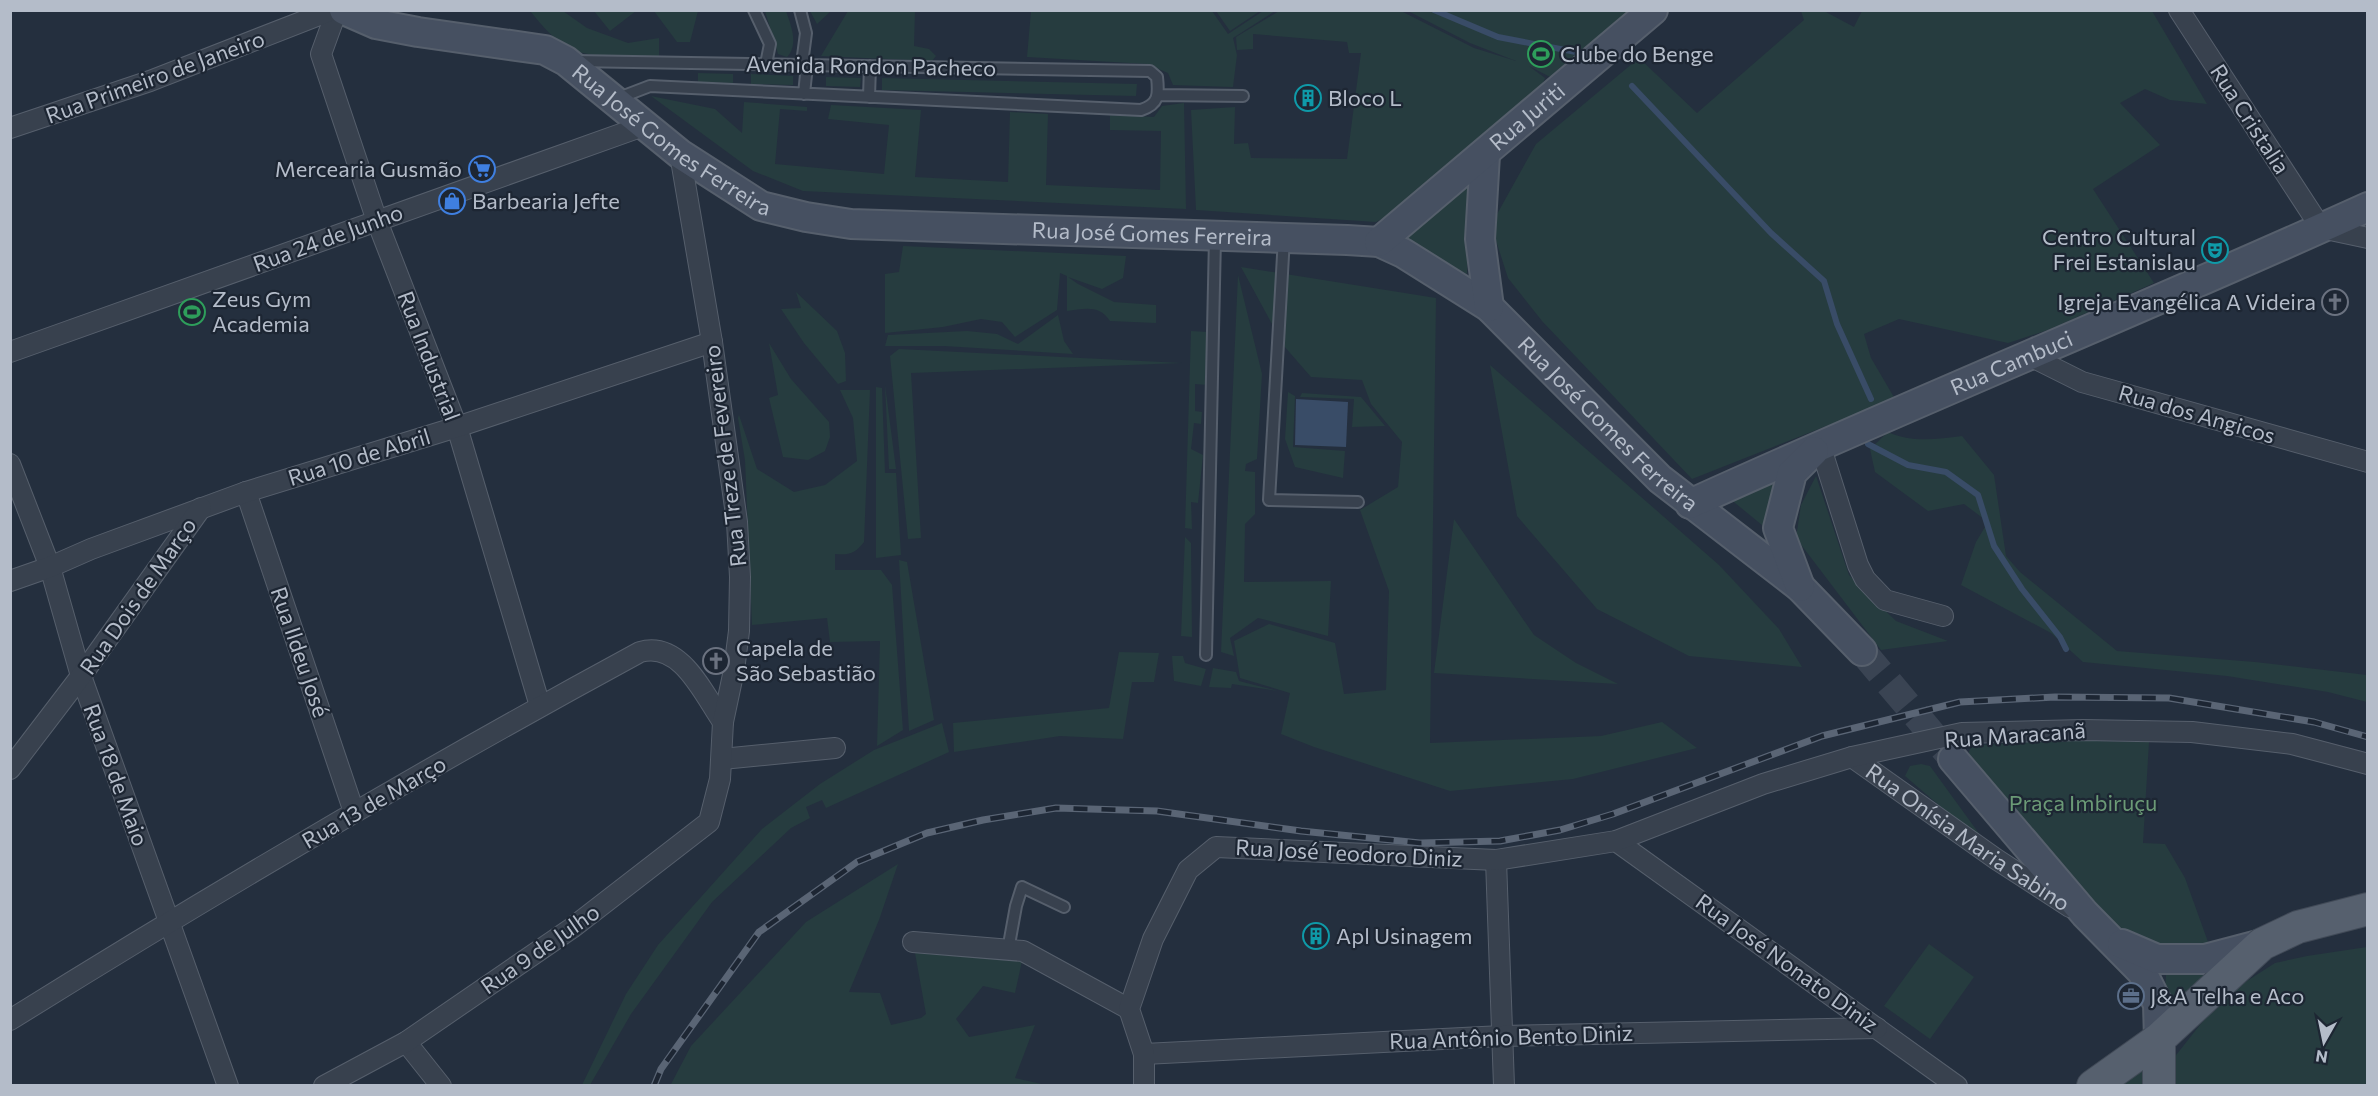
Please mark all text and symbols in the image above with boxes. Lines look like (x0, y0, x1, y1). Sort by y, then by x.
street label: Rua Primeiro de Janeiro (42, 24, 268, 129)
sports icon: Clube do Benge (1526, 39, 1556, 69)
place label: Clube do Benge (1560, 40, 1714, 67)
street label: Avenida Rondon Pacheco (746, 50, 996, 81)
street label: Rua José Gomes Ferreira (567, 58, 773, 221)
street label: Rua Cristalia (2205, 59, 2296, 179)
street label: Rua Juriti (1483, 77, 1570, 156)
building icon: Bloco L (1293, 83, 1323, 113)
place label: Bloco L (1328, 84, 1402, 111)
supermarket icon: Mercearia Gusmão (467, 154, 497, 184)
place label: Mercearia Gusmão (275, 155, 462, 182)
shop icon: Barbearia Jefte (437, 186, 467, 216)
place label: Barbearia Jefte (472, 187, 620, 214)
street label: Rua 24 de Junho (249, 198, 406, 277)
street label: Rua José Gomes Ferreira (1031, 216, 1273, 251)
place label: Centro Cultural Frei Estanislau (2042, 223, 2196, 275)
theatre icon: Centro Cultural Frei Estanislau (2200, 235, 2230, 265)
place label: Zeus Gym Academia (212, 285, 311, 337)
street label: Rua Industrial (392, 287, 467, 425)
church icon: Igreja Evangélica A Videira (2320, 287, 2350, 317)
place label: Igreja Evangélica A Videira (2057, 288, 2316, 315)
sports icon: Zeus Gym Academia (177, 297, 207, 327)
street label: Rua Cambuci (1946, 324, 2076, 401)
street label: Rua José Gomes Ferreira (1513, 330, 1704, 517)
street label: Rua Treze de Fevereiro (697, 344, 752, 569)
street label: Rua dos Angicos (2116, 378, 2279, 449)
street label: Rua 10 de Abril (284, 422, 433, 491)
street label: Rua Dois de Março (73, 512, 202, 679)
street label: Rua Ildeu José (266, 583, 335, 721)
place label: Capela de São Sebastião (736, 634, 876, 686)
church icon: Capela de São Sebastião (701, 646, 731, 676)
street label: Rua 18 de Maio (78, 700, 155, 850)
street label: Rua Maracanã (1943, 716, 2086, 753)
street label: Rua 13 de Março (297, 749, 451, 854)
street label: Rua Onísia Maria Sabino (1861, 757, 2075, 916)
park label: Praça Imbiruçu (2009, 789, 2157, 816)
street label: Rua José Teodoro Diniz (1235, 833, 1463, 872)
street label: Rua José Nonato Diniz (1691, 887, 1884, 1038)
street label: Rua 9 de Julho (475, 898, 604, 999)
building icon: Apl Usinagem (1301, 921, 1331, 951)
place label: Apl Usinagem (1336, 922, 1472, 949)
office icon: J&A Telha e Aco (2116, 981, 2146, 1011)
place label: J&A Telha e Aco (2150, 982, 2304, 1009)
north arrow (2294, 1012, 2354, 1072)
street label: Rua Antônio Bento Diniz (1389, 1019, 1633, 1054)
text: N (2314, 1047, 2329, 1068)

